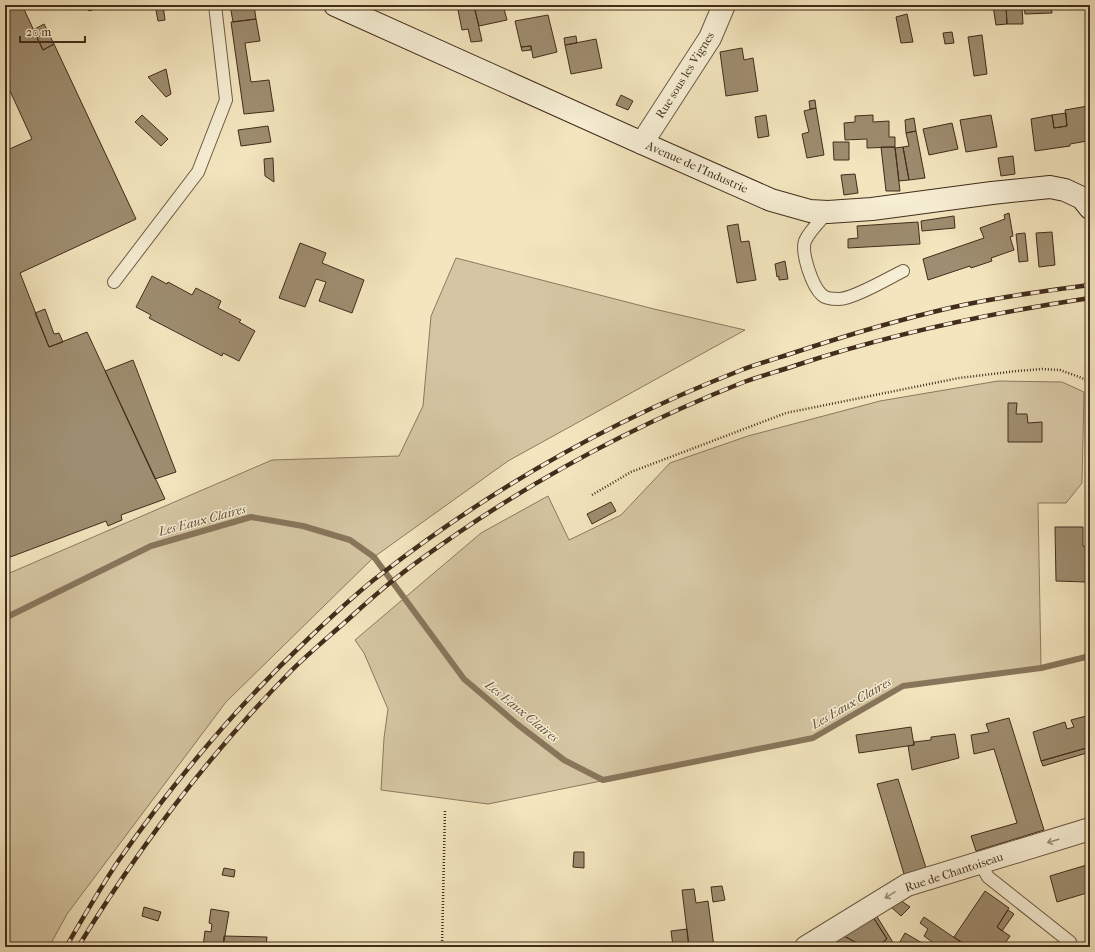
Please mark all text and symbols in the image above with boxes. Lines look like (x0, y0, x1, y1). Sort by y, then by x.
scale bar (20, 18, 85, 44)
text: 20 m (26, 25, 51, 39)
street label: Rue sous les Vignes (653, 29, 718, 121)
street label: Avenue de l'Industrie (643, 138, 750, 196)
water label: Les Eaux Claires (156, 501, 248, 539)
water label: Les Eaux Claires (808, 674, 894, 732)
water label: Les Eaux Claires (482, 676, 562, 746)
one-way arrow (1046, 838, 1059, 845)
street label: Rue de Chantoiseau (903, 849, 1005, 895)
one-way arrow (885, 891, 896, 899)

